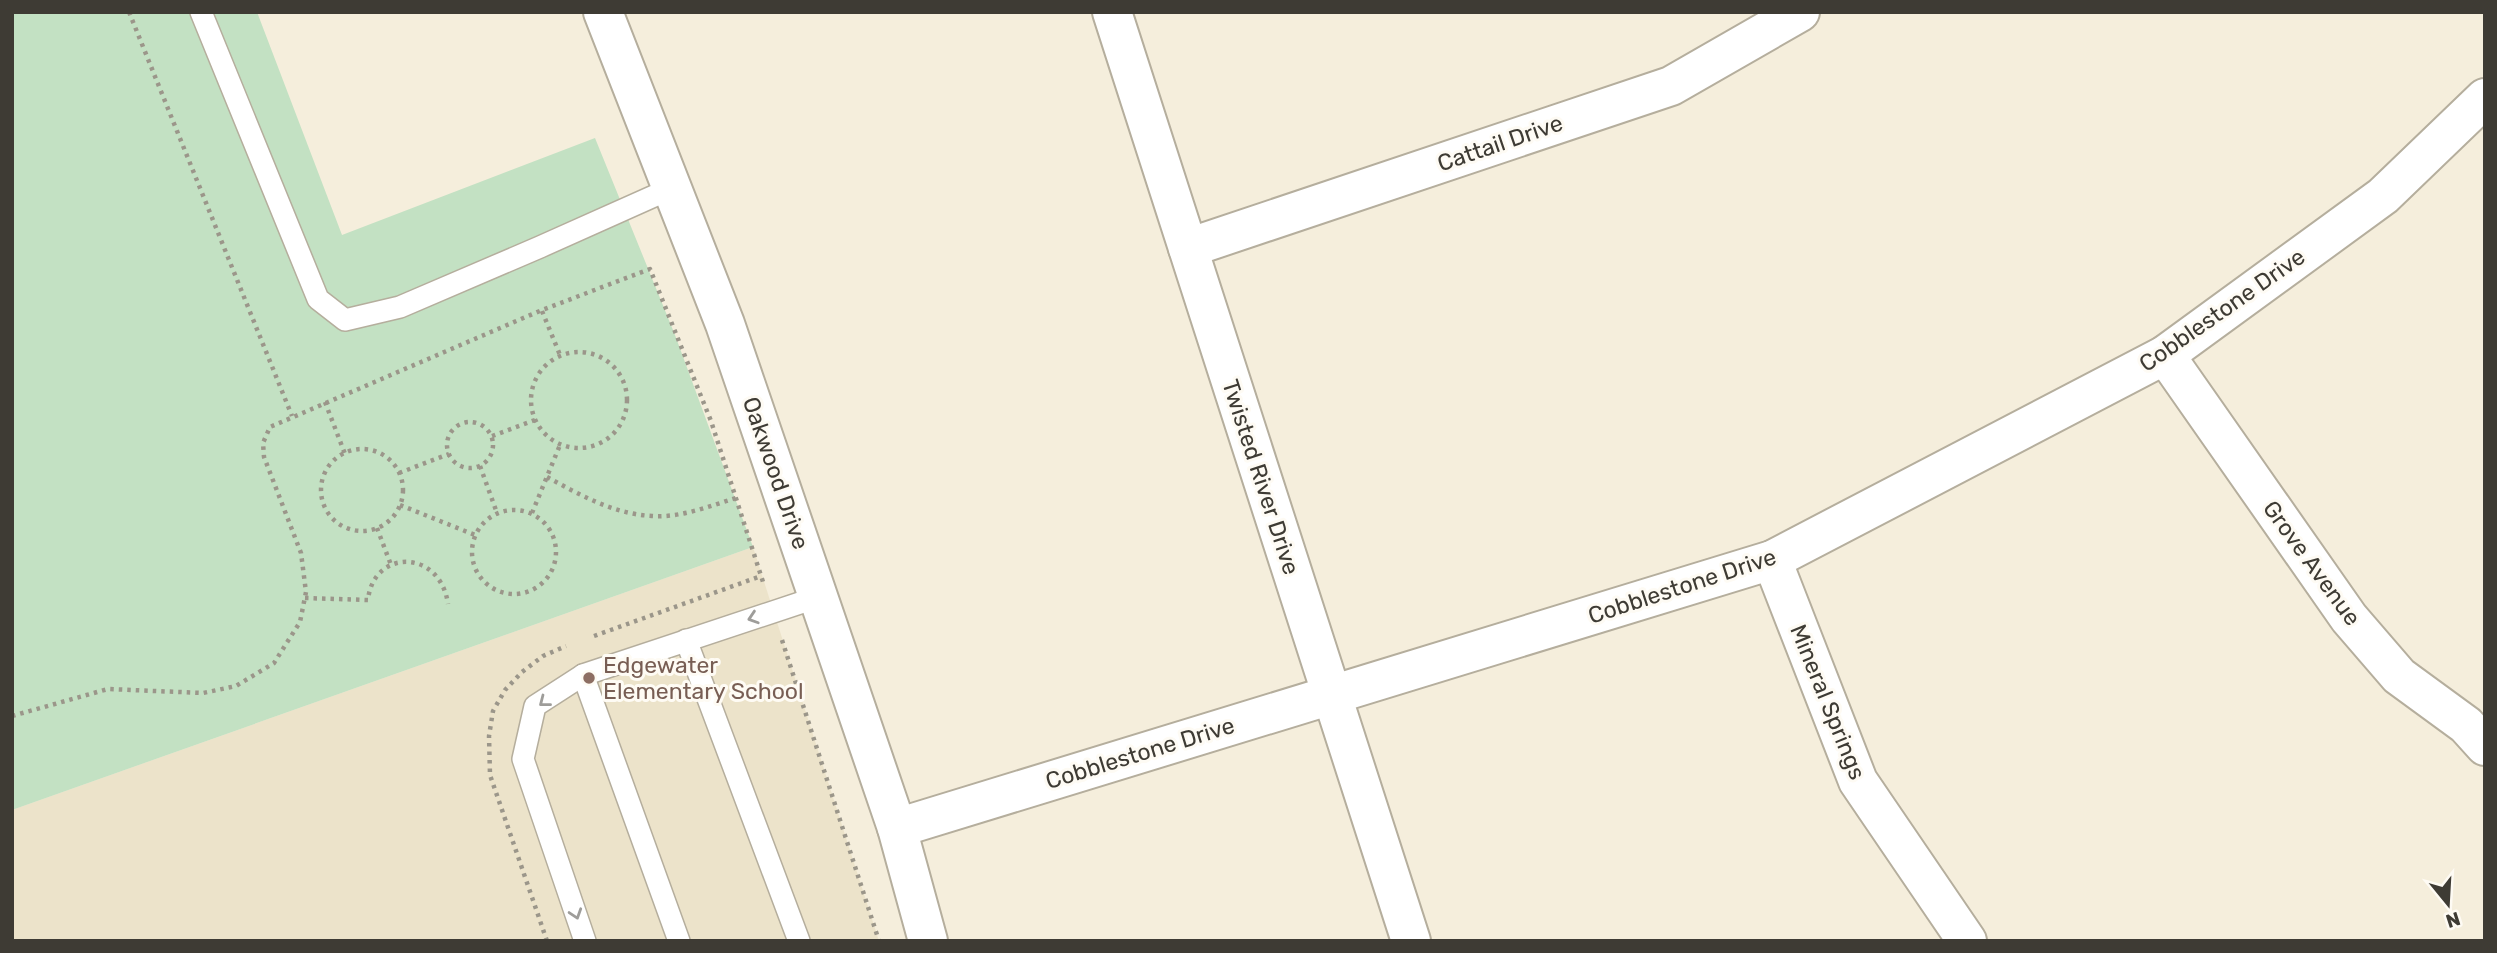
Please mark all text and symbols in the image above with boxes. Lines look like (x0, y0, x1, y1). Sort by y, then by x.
street label: Cattail Drive (1434, 108, 1566, 178)
street label: Cobblestone Drive (2134, 242, 2310, 378)
street label: Twisted River Drive (1216, 376, 1306, 578)
street label: Oakwood Drive (737, 393, 815, 553)
street label: Grove Avenue (2257, 495, 2367, 631)
street label: Cobblestone Drive (1584, 542, 1780, 630)
one-way arrow (748, 610, 760, 624)
street label: Mineral Springs (1784, 620, 1872, 784)
place label: Edgewater Elementary School (603, 651, 804, 705)
marker: Edgewater Elementary School (581, 670, 597, 686)
one-way arrow (539, 693, 551, 706)
street label: Cobblestone Drive (1042, 711, 1238, 795)
north arrow (2413, 869, 2483, 939)
one-way arrow (568, 907, 583, 919)
text: N (2443, 907, 2463, 933)

